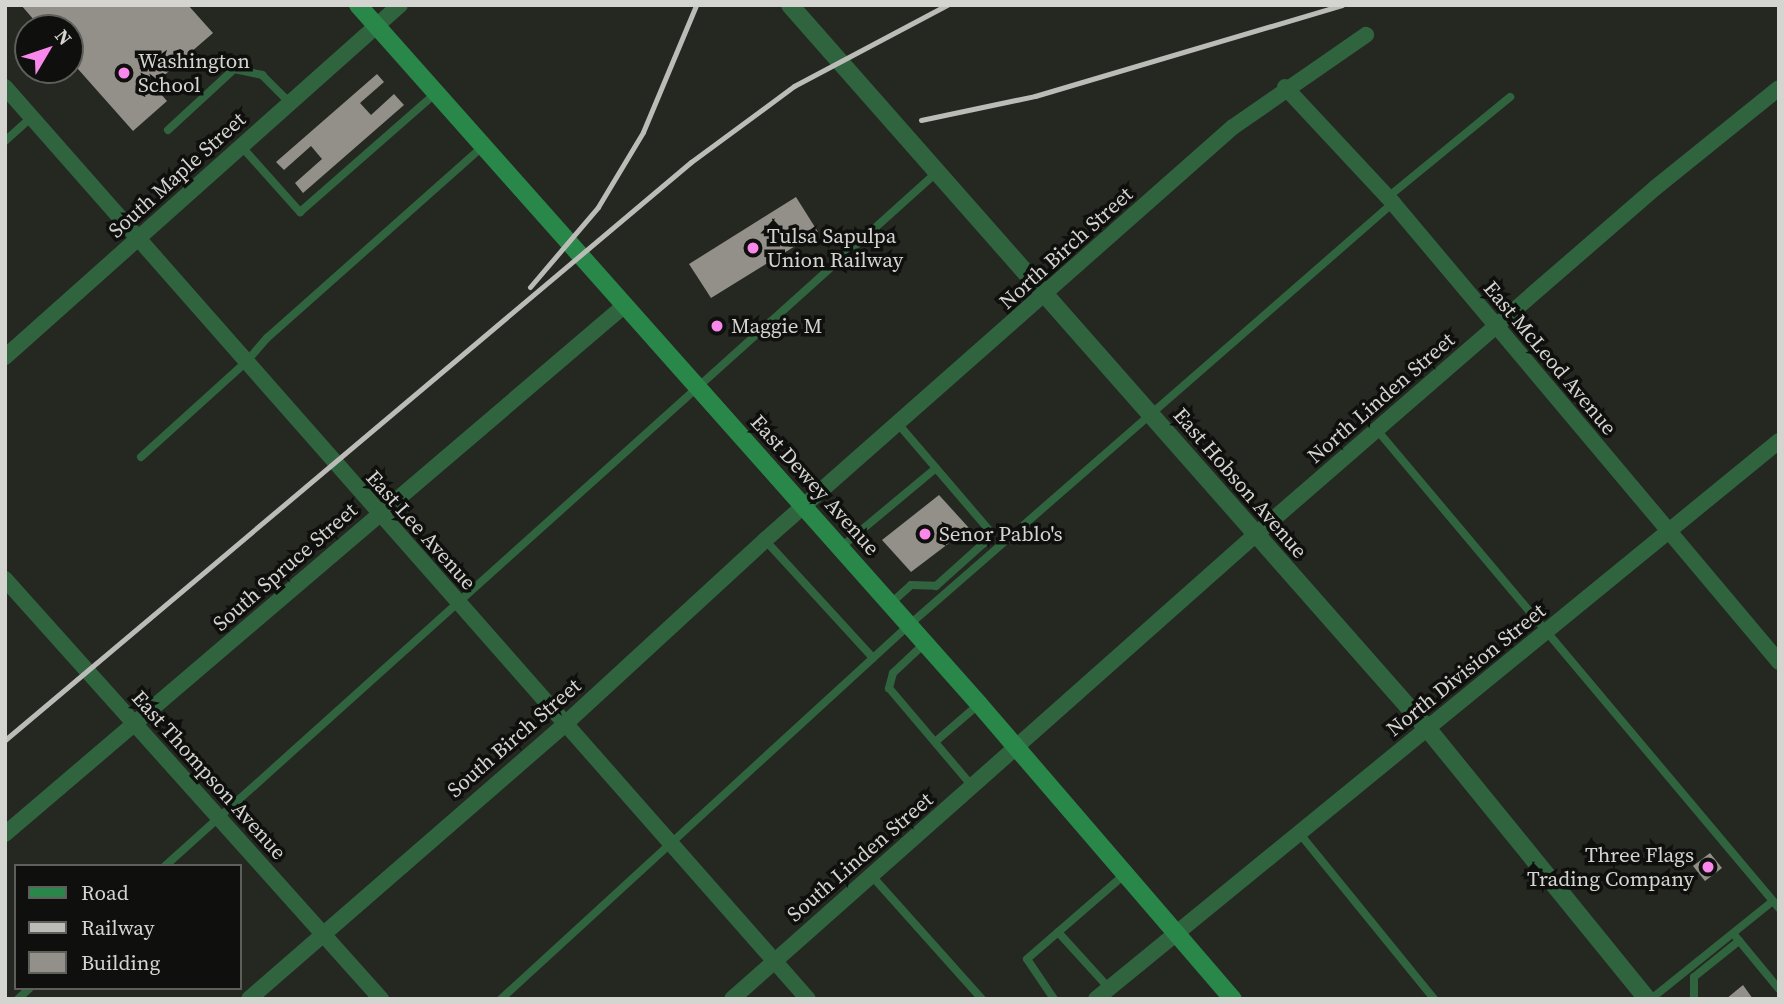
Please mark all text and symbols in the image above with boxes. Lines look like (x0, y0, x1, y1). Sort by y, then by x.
north arrow (14, 14, 84, 84)
text: N (49, 23, 78, 51)
place label: Washington School (138, 48, 250, 98)
marker: Washington School (116, 65, 132, 81)
street label: South Maple Street (103, 107, 251, 243)
street label: North Birch Street (994, 182, 1138, 314)
place label: Tulsa Sapulpa Union Railway (767, 223, 903, 273)
marker: Tulsa Sapulpa Union Railway (745, 240, 761, 256)
street label: East McLeod Avenue (1478, 276, 1622, 440)
place label: Maggie M (731, 313, 822, 339)
marker: Maggie M (709, 318, 725, 334)
street label: North Linden Street (1302, 327, 1460, 469)
street label: East Hobson Avenue (1168, 403, 1312, 563)
street label: East Dewey Avenue (745, 410, 885, 560)
street label: East Lee Avenue (361, 465, 481, 595)
street label: South Spruce Street (208, 498, 362, 636)
place label: Senor Pablo's (939, 521, 1063, 547)
marker: Senor Pablo's (917, 526, 933, 542)
street label: North Division Street (1382, 598, 1550, 742)
street label: South Birch Street (442, 673, 586, 803)
street label: East Thompson Avenue (126, 685, 292, 865)
street label: South Linden Street (782, 787, 938, 927)
place label: Three Flags Trading Company (1527, 842, 1694, 892)
marker: Three Flags Trading Company (1700, 859, 1716, 875)
legend (14, 864, 242, 990)
text: Road (81, 878, 129, 907)
text: Railway (81, 913, 155, 942)
text: Building (81, 948, 160, 977)

